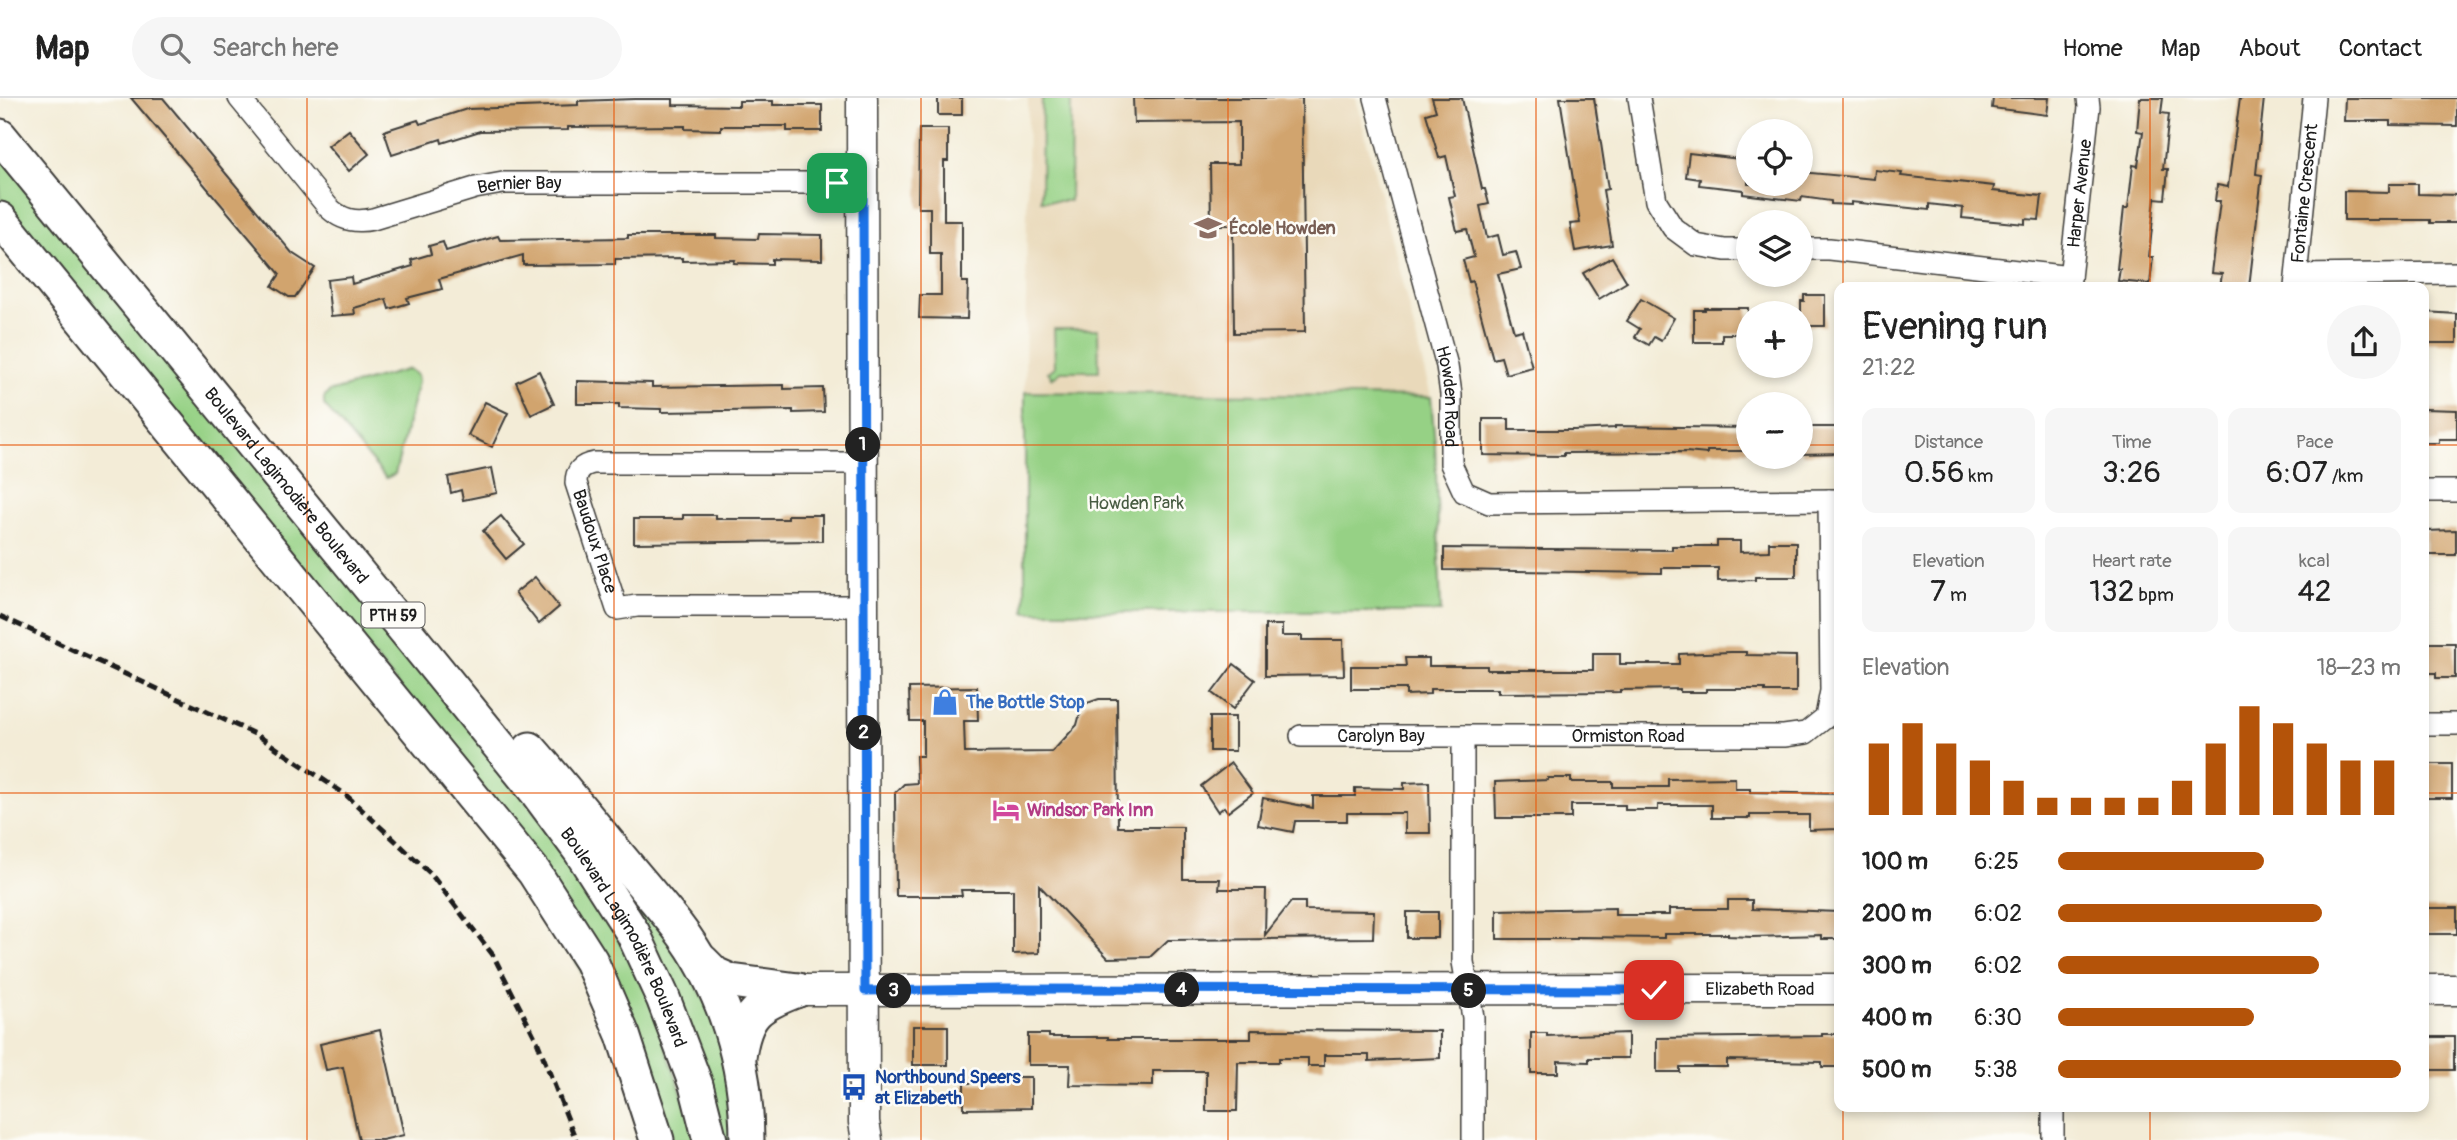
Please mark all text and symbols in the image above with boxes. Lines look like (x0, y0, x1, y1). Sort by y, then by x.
search box (132, 17, 622, 80)
text: Map (35, 28, 90, 69)
icon: search (156, 29, 194, 67)
text: Search here (212, 32, 339, 64)
text: Home (2062, 34, 2123, 63)
text: Map (2161, 34, 2201, 63)
text: About (2239, 34, 2301, 63)
text: Contact (2339, 34, 2422, 63)
map controls (1736, 119, 1813, 469)
button: locate (1736, 119, 1813, 196)
street label: Fontaine Crescent (2286, 122, 2323, 264)
street label: Harper Avenue (2062, 138, 2097, 249)
pin (807, 153, 867, 213)
icon: arrive (818, 164, 856, 202)
street label: Bernier Bay (476, 172, 562, 199)
button: layers (1736, 210, 1813, 287)
school or university icon: École Howden (1193, 213, 1223, 243)
place label: École Howden (1229, 217, 1336, 240)
button: + (1736, 301, 1813, 378)
text: Evening run (1862, 303, 2048, 351)
button: share (2327, 305, 2401, 379)
street label: Howden Road (1430, 343, 1462, 447)
text: 21:22 (1862, 353, 1916, 382)
street label: Boulevard Lagimodière Boulevard (199, 383, 373, 589)
button: − (1736, 392, 1813, 469)
pin: 1 (846, 428, 880, 462)
text: Distance (1914, 430, 1983, 454)
text: Time (2112, 430, 2151, 454)
text: Pace (2296, 430, 2333, 454)
text: 1 (859, 432, 866, 456)
text: 0.56 (1904, 454, 1964, 491)
text: 3:26 (2102, 454, 2161, 491)
text: 6:07 (2266, 454, 2328, 491)
text: km (1964, 464, 1993, 488)
text: /km (2328, 464, 2363, 488)
street label: Baudoux Place (567, 486, 622, 596)
park label: Howden Park (1088, 492, 1185, 515)
text: Elevation (1912, 549, 1985, 573)
text: Heart rate (2091, 549, 2172, 573)
text: kcal (2299, 549, 2330, 573)
text: 7 (1930, 573, 1946, 610)
text: 132 (2089, 573, 2134, 610)
text: 42 (2297, 573, 2332, 610)
text: m (1946, 583, 1967, 607)
text: bpm (2134, 583, 2174, 607)
road number: PTH 59 (362, 602, 424, 628)
text: Elevation (1862, 653, 1950, 682)
text: 18–23 m (2316, 653, 2401, 682)
shop icon: The Bottle Stop (930, 687, 960, 717)
place label: The Bottle Stop (965, 691, 1085, 714)
pin: 2 (846, 716, 882, 750)
text: 2 (858, 720, 869, 744)
street label: Carolyn Bay (1337, 725, 1425, 748)
street label: Ormiston Road (1571, 725, 1685, 748)
hotel icon: Windsor Park Inn (991, 795, 1021, 825)
place label: Windsor Park Inn (1027, 799, 1153, 822)
street label: Boulevard Lagimodière Boulevard (555, 823, 692, 1051)
text: 100 m (1862, 847, 1928, 876)
text: 6:25 (1974, 847, 2019, 876)
text: 200 m (1862, 899, 1932, 928)
text: 6:02 (1974, 899, 2022, 928)
text: 300 m (1862, 951, 1932, 980)
text: 6:02 (1974, 951, 2022, 980)
pin (1624, 960, 1684, 1020)
icon: check (1635, 971, 1673, 1009)
pin: 4 (1164, 972, 1200, 1008)
pin: 3 (876, 974, 912, 1008)
pin: 5 (1452, 974, 1486, 1008)
text: 4 (1176, 977, 1187, 1001)
text: 3 (888, 978, 899, 1002)
text: 5 (1463, 978, 1474, 1002)
street label: Elizabeth Road (1705, 978, 1815, 1001)
text: 400 m (1862, 1003, 1932, 1032)
text: 6:30 (1974, 1003, 2022, 1032)
text: 500 m (1862, 1055, 1931, 1084)
text: 5:38 (1974, 1055, 2017, 1084)
place label: Northbound Speers at Elizabeth (875, 1066, 1022, 1110)
bus stop icon: Northbound Speers at Elizabeth (839, 1072, 869, 1102)

